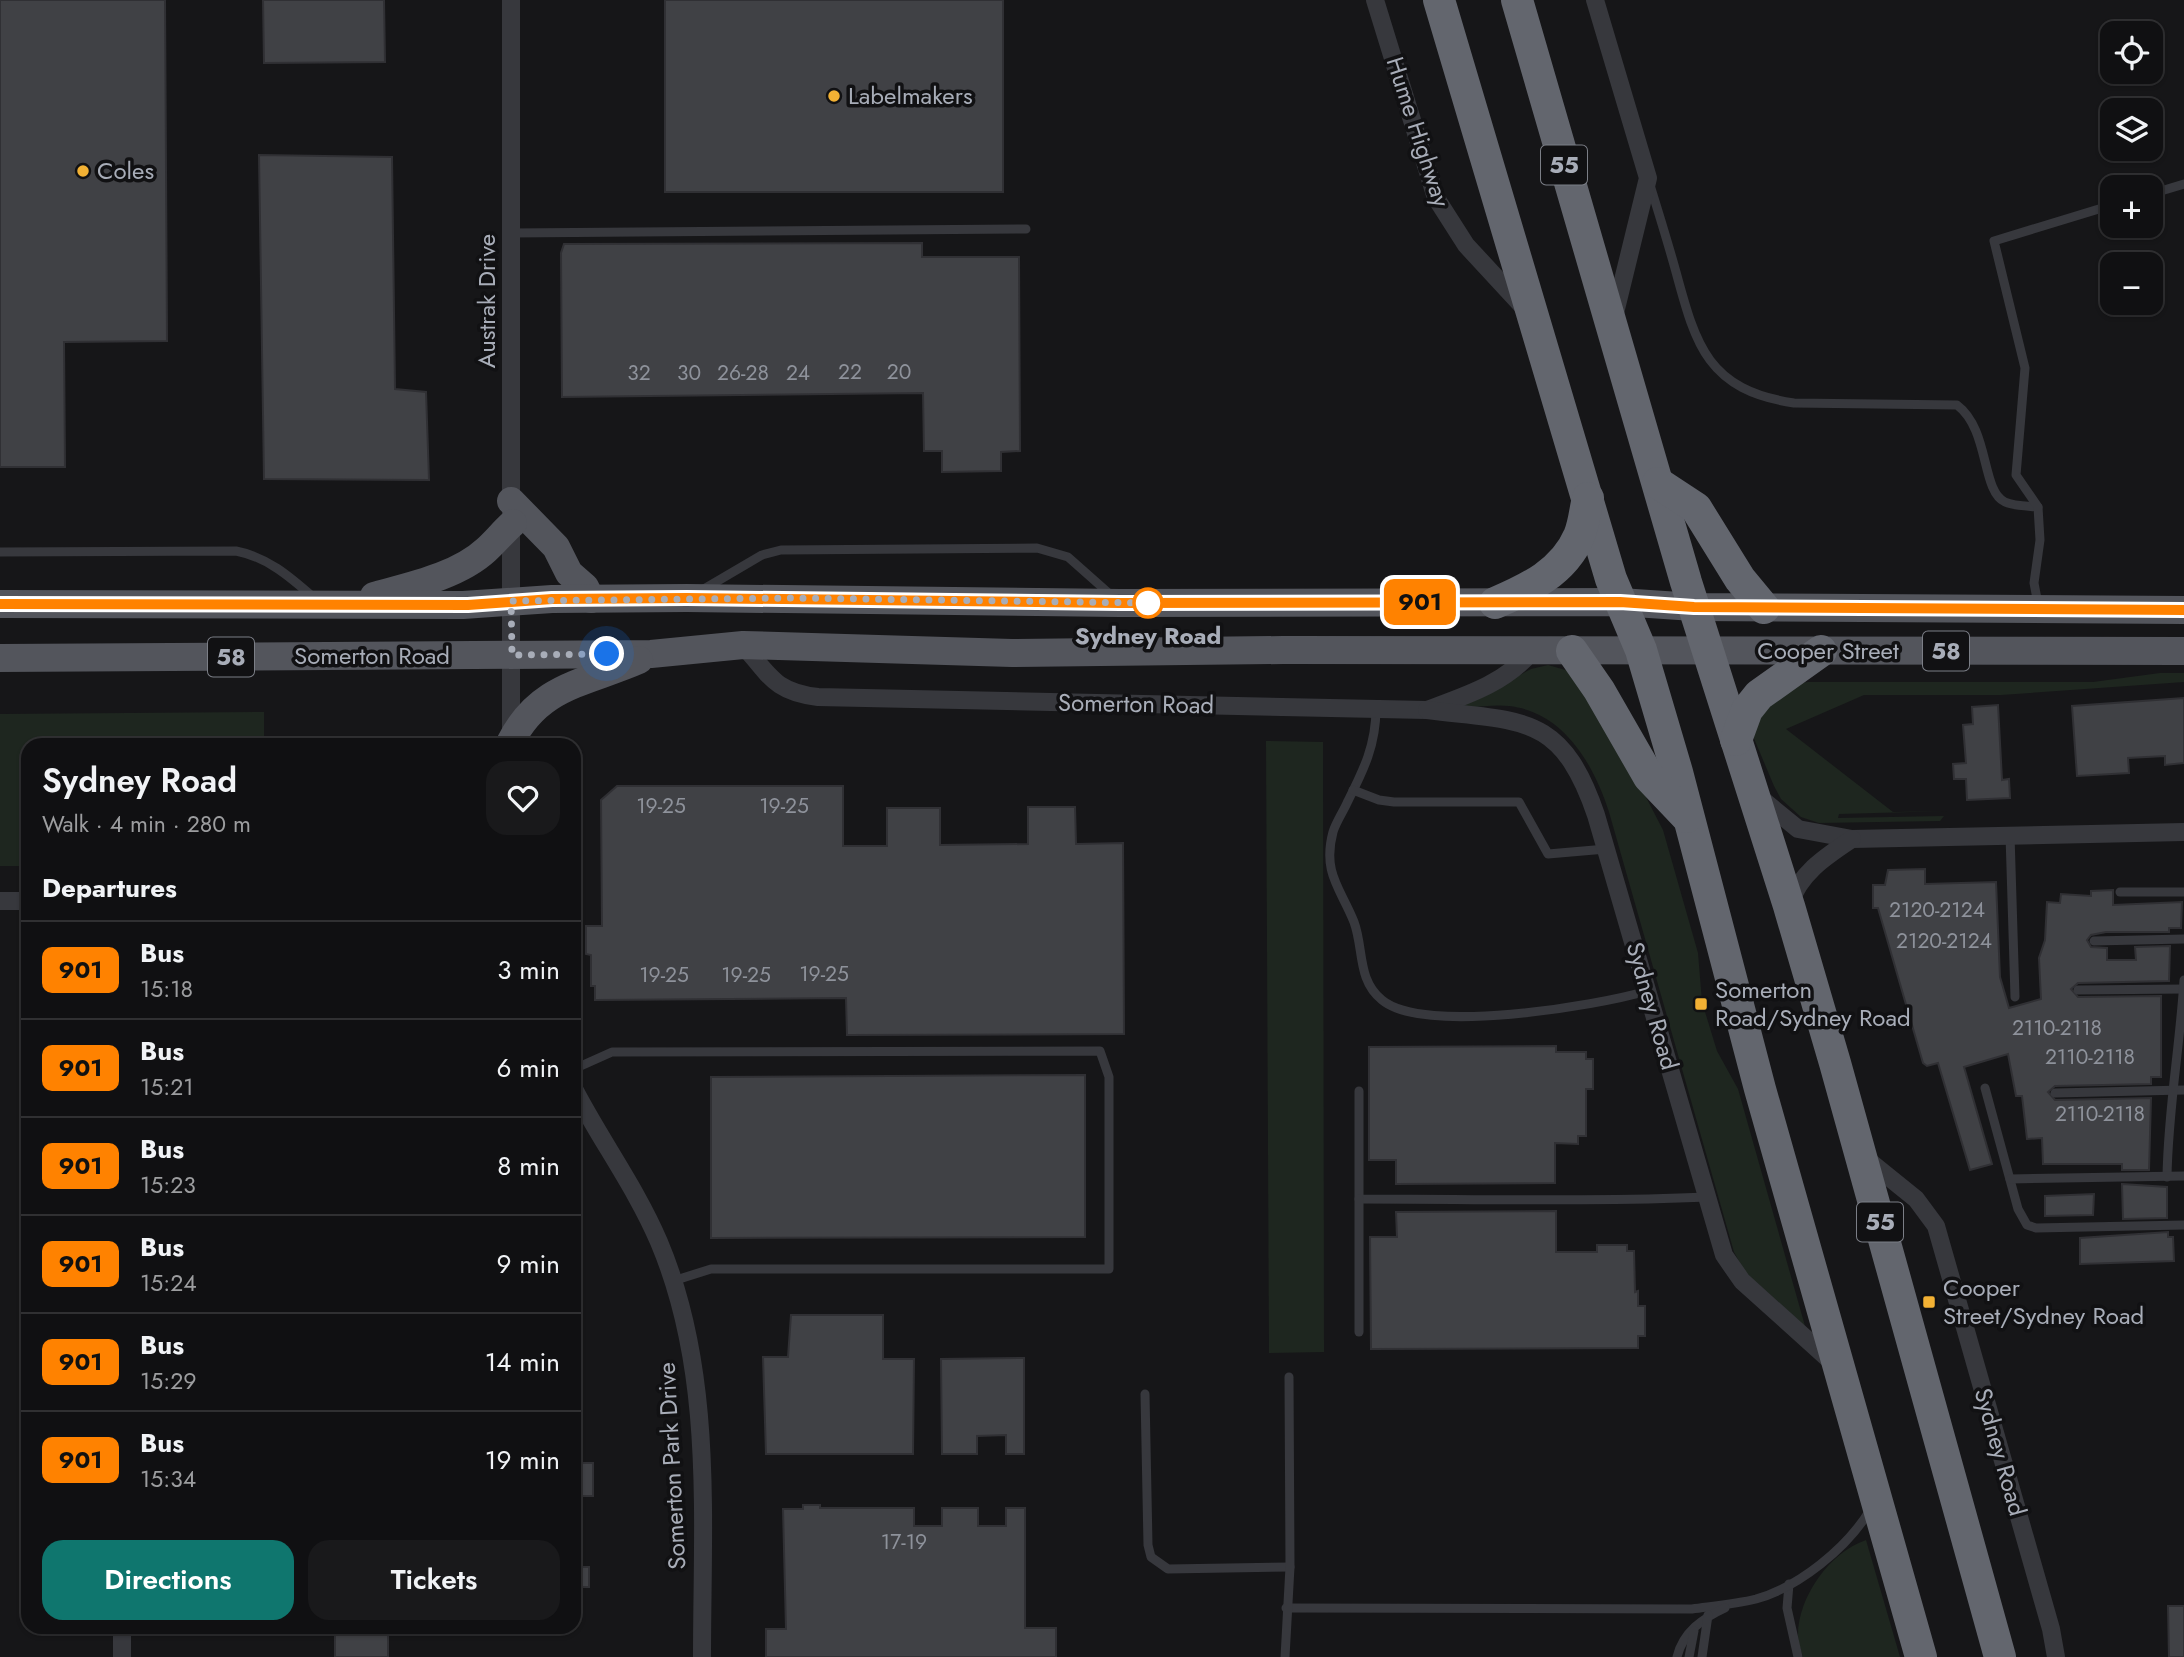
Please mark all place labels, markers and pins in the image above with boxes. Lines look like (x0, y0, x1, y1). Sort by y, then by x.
place label: Labelmakers (848, 78, 973, 113)
marker: Labelmakers (826, 88, 842, 104)
place label: Coles (97, 153, 154, 188)
marker: Coles (75, 163, 91, 179)
marker: Sydney Road (1133, 588, 1163, 618)
place label: Sydney Road (1075, 618, 1221, 653)
place label: Somerton Road/Sydney Road (1715, 972, 1911, 1035)
marker: Somerton Road/Sydney Road (1693, 996, 1709, 1012)
place label: Cooper Street/Sydney Road (1943, 1270, 2144, 1333)
marker: Cooper Street/Sydney Road (1921, 1294, 1937, 1310)

